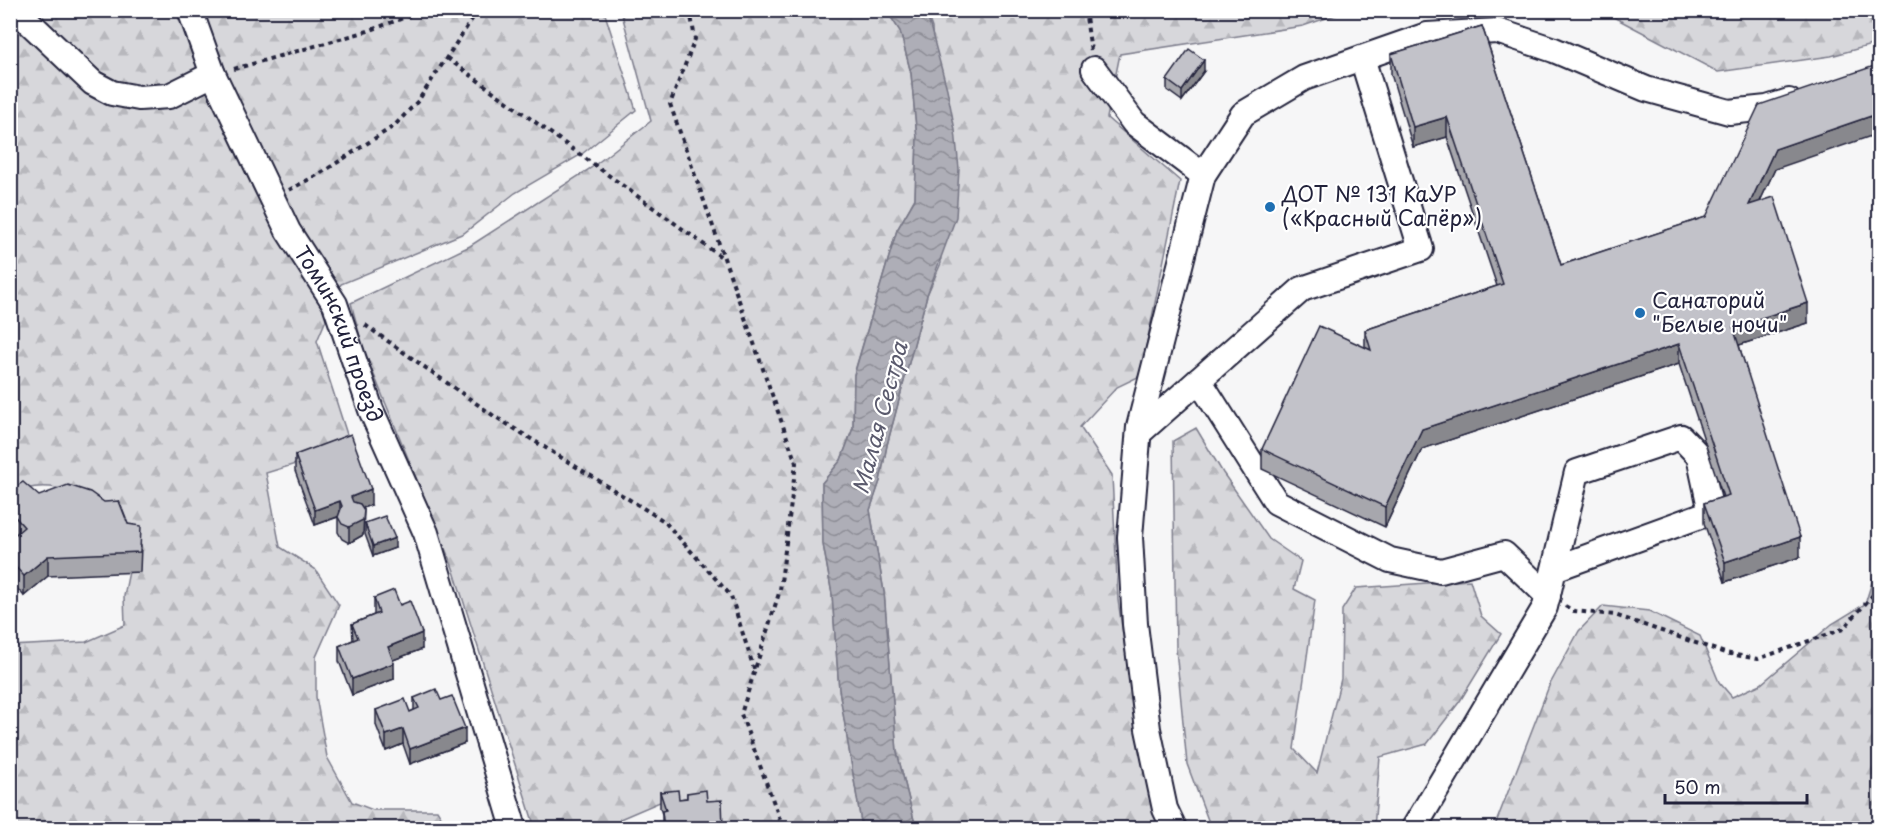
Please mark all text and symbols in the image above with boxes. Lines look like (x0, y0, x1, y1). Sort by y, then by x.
place label: ДОТ № 131 КаУР («Красный Сапёр») (1281, 177, 1482, 233)
marker: ДОТ № 131 КаУР («Красный Сапёр») (1263, 200, 1277, 214)
street label: Томинский проезд (287, 239, 393, 427)
place label: Санаторий "Белые ночи" (1652, 283, 1787, 339)
marker: Санаторий "Белые ночи" (1633, 306, 1647, 320)
water label: Малая Сестра (842, 337, 915, 497)
scale bar (1665, 767, 1808, 805)
text: 50 m (1674, 773, 1721, 800)

